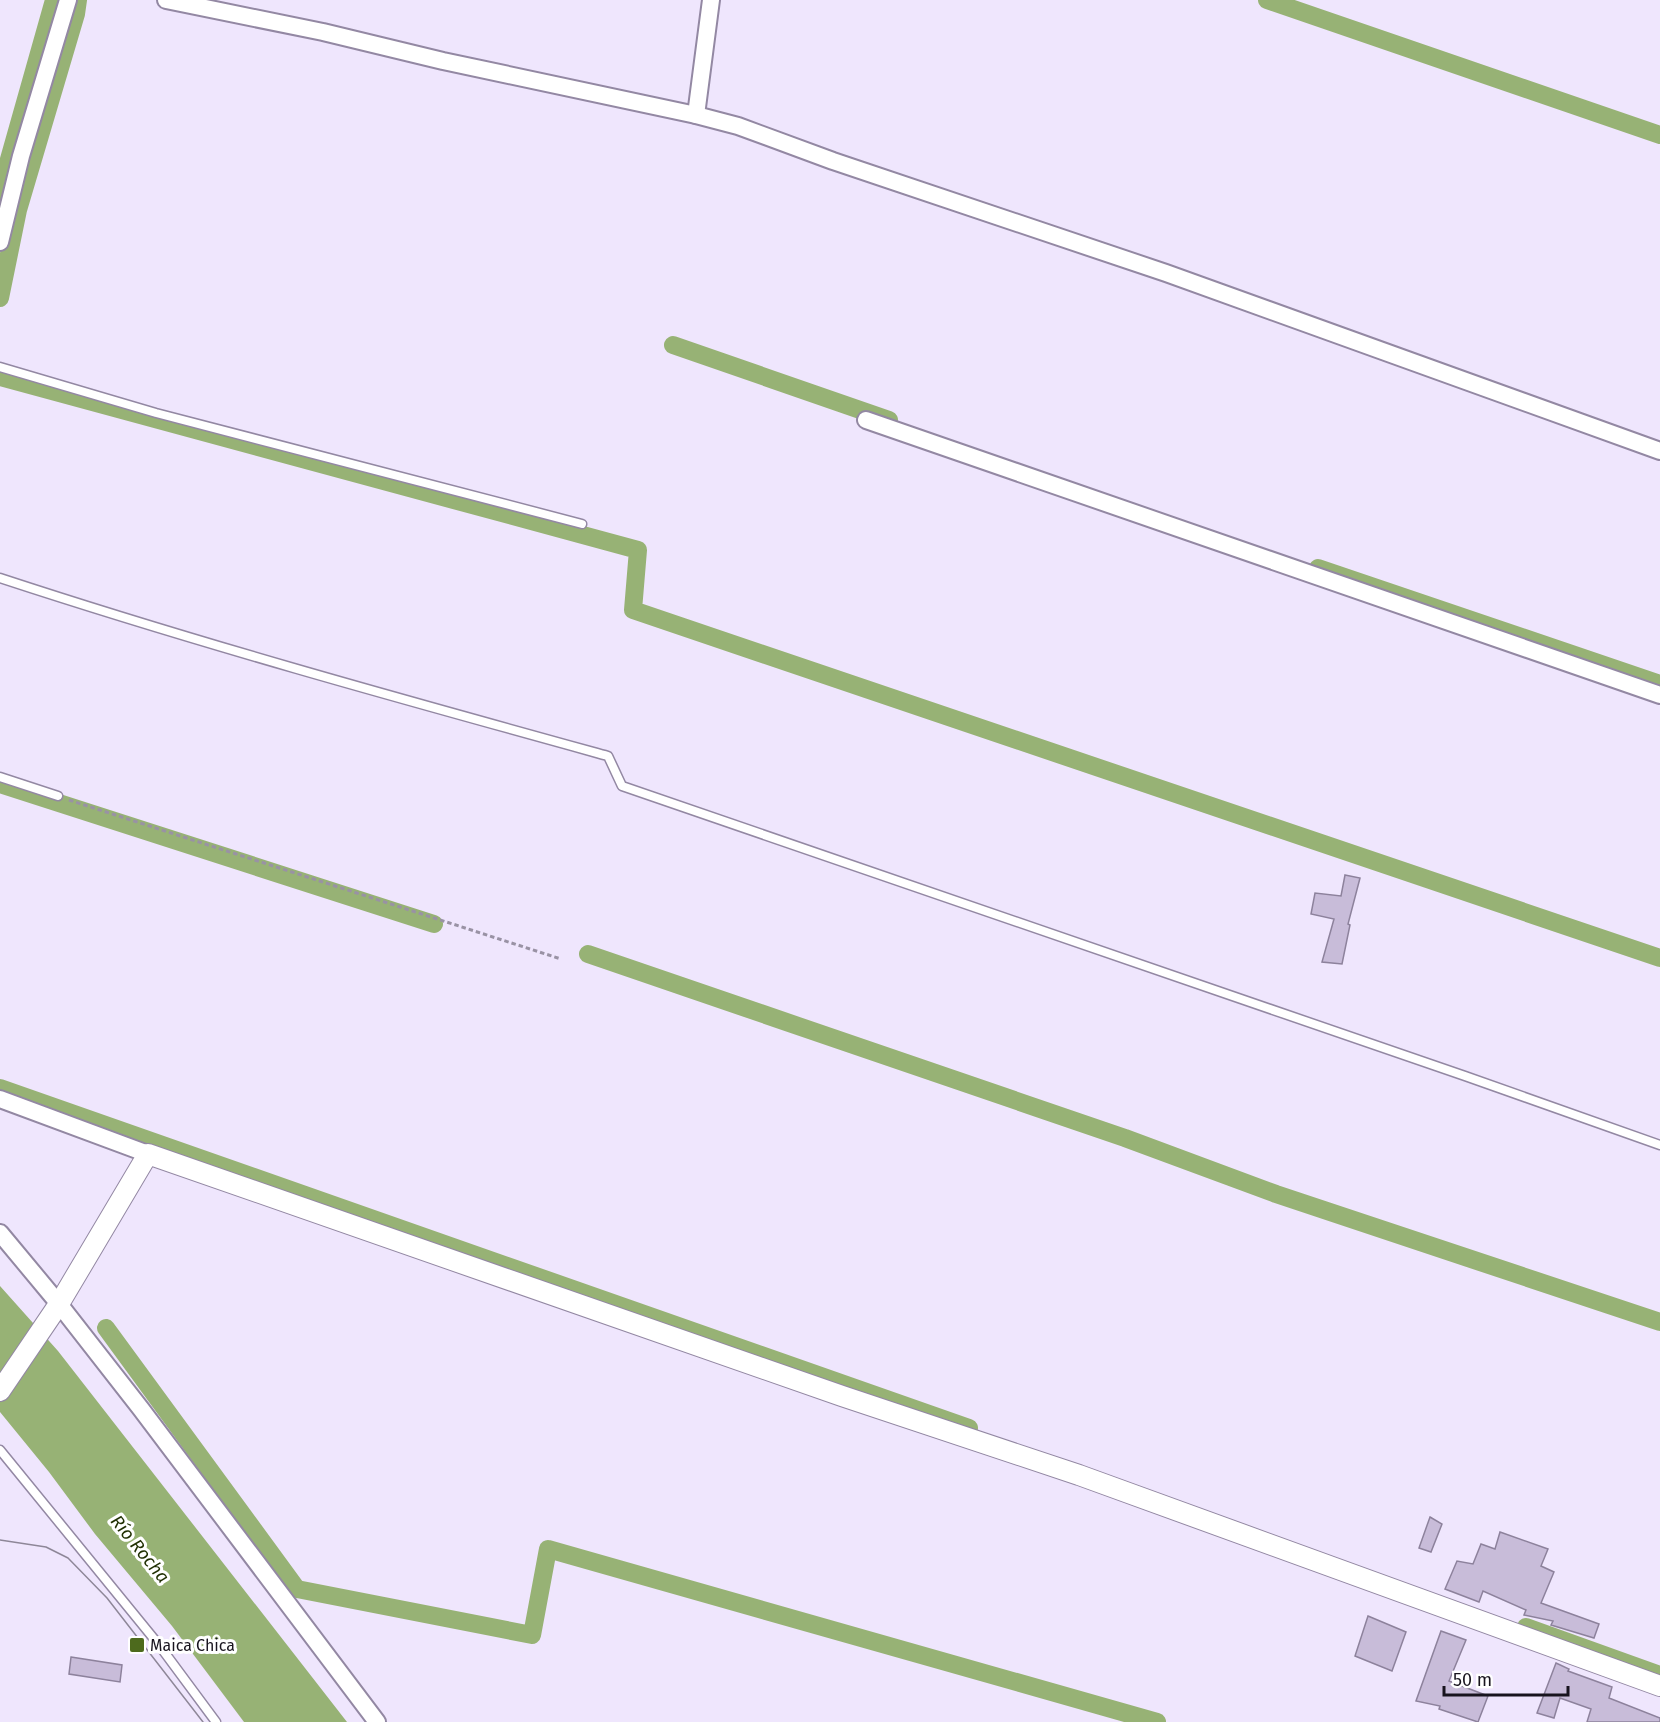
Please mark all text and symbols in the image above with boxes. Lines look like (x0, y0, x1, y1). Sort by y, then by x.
water label: Río Rocha (106, 1511, 174, 1587)
marker: Maica Chica (128, 1636, 146, 1654)
place label: Maica Chica (150, 1636, 235, 1655)
scale bar (1444, 1659, 1568, 1697)
text: 50 m (1453, 1669, 1492, 1691)

